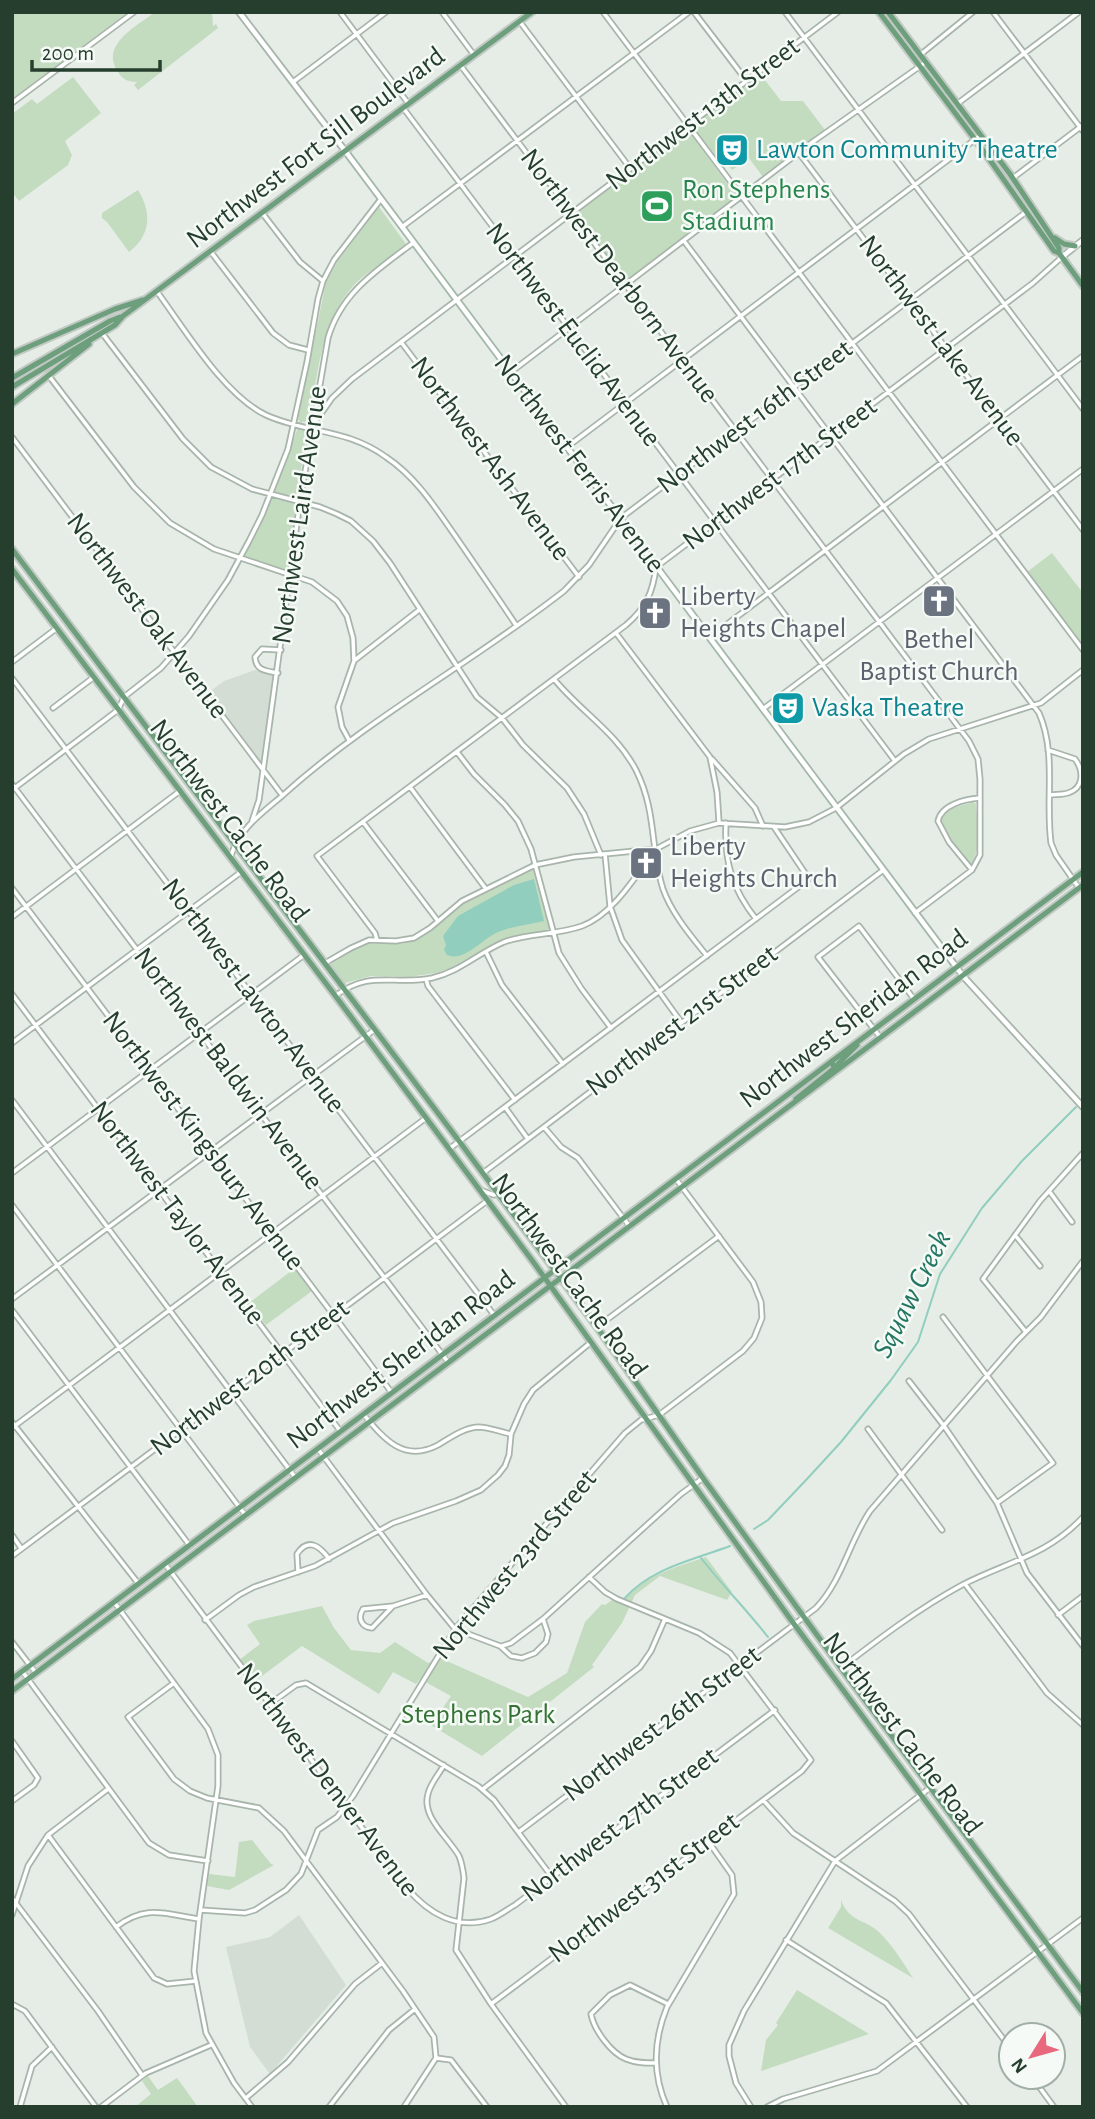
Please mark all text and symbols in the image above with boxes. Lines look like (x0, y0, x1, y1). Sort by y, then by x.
scale bar (32, 28, 159, 72)
street label: Northwest 13th Street (601, 32, 805, 196)
street label: Northwest Fort Sill Boulevard (182, 42, 450, 254)
text: 200 m (42, 43, 94, 64)
theatre icon: Lawton Community Theatre (713, 131, 751, 169)
place label: Lawton Community Theatre (756, 136, 1058, 164)
street label: Northwest Dearborn Avenue (515, 144, 723, 408)
place label: Ron Stephens Stadium (682, 176, 830, 236)
sports icon: Ron Stephens Stadium (638, 187, 676, 225)
street label: Northwest Euclid Avenue (480, 218, 666, 452)
street label: Northwest Lake Avenue (853, 231, 1029, 451)
street label: Northwest 16th Street (652, 335, 858, 499)
street label: Northwest Ferris Avenue (488, 350, 670, 578)
street label: Northwest Ash Avenue (405, 352, 575, 566)
street label: Northwest Laird Avenue (268, 384, 332, 646)
street label: Northwest 17th Street (678, 392, 882, 556)
street label: Northwest Oak Avenue (61, 508, 233, 724)
church icon: Bethel Baptist Church (920, 582, 958, 620)
place label: Liberty Heights Chapel (680, 583, 847, 643)
church icon: Liberty Heights Chapel (636, 594, 674, 632)
place label: Bethel Baptist Church (859, 626, 1019, 686)
theatre icon: Vaska Theatre (769, 689, 807, 727)
place label: Vaska Theatre (812, 694, 964, 722)
street label: Northwest Cache Road (144, 715, 314, 927)
place label: Liberty Heights Church (670, 833, 838, 893)
church icon: Liberty Heights Church (627, 844, 665, 882)
street label: Northwest Lawton Avenue (156, 874, 350, 1118)
street label: Northwest Sheridan Road (735, 924, 973, 1114)
street label: Northwest 21st Street (581, 940, 783, 1102)
street label: Northwest Baldwin Avenue (128, 943, 328, 1195)
street label: Northwest Kingsbury Avenue (97, 1006, 309, 1276)
street label: Northwest Taylor Avenue (84, 1096, 270, 1330)
street label: Northwest Cache Road (486, 1169, 652, 1383)
water label: Squaw Creek (867, 1225, 957, 1362)
street label: Northwest Sheridan Road (282, 1265, 520, 1455)
street label: Northwest 20th Street (145, 1294, 355, 1462)
street label: Northwest 23rd Street (428, 1465, 602, 1665)
street label: Northwest Cache Road (817, 1628, 987, 1840)
street label: Northwest 26th Street (558, 1641, 766, 1807)
street label: Northwest Denver Avenue (230, 1658, 424, 1902)
park label: Stephens Park (401, 1701, 555, 1729)
street label: Northwest 27th Street (517, 1742, 723, 1908)
street label: Northwest 31st Street (544, 1807, 744, 1968)
north arrow (997, 2021, 1067, 2091)
text: N (1008, 2054, 1031, 2076)

